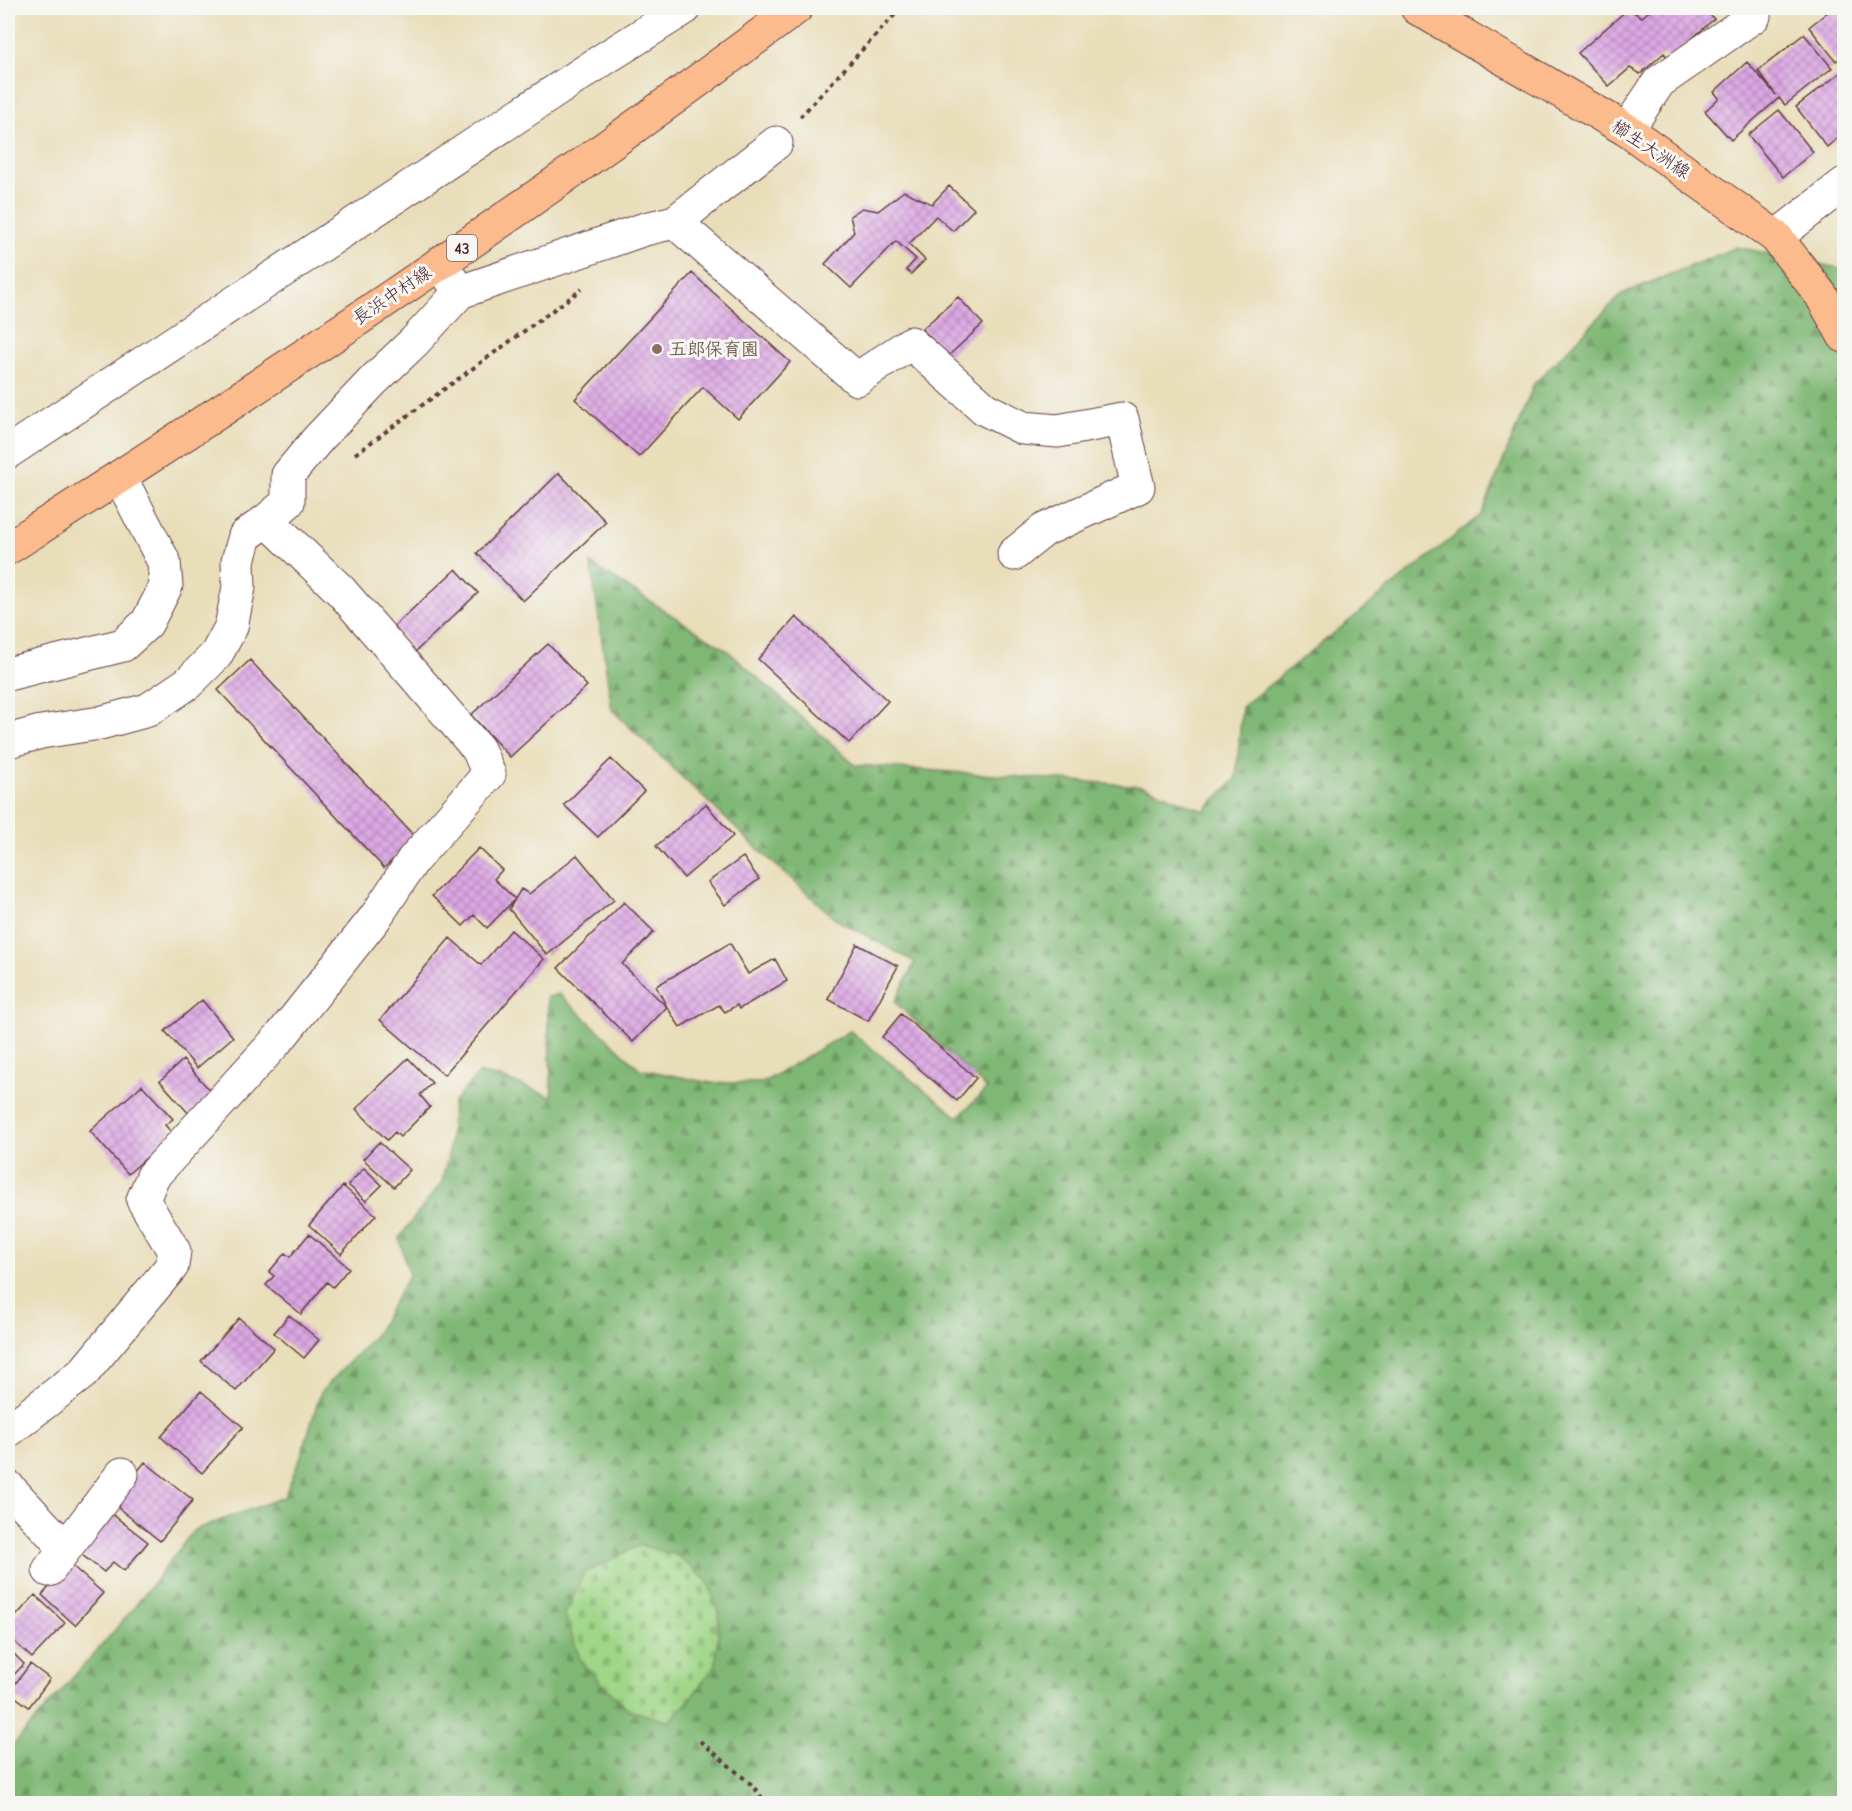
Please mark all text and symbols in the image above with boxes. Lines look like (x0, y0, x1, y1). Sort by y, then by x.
street label: 櫛生大洲線 (1608, 116, 1694, 183)
road number: 43 (447, 235, 477, 261)
street label: 長浜中村線 (349, 262, 435, 329)
place label: 五郎保育園 (669, 339, 759, 360)
marker: 五郎保育園 (650, 342, 664, 356)

